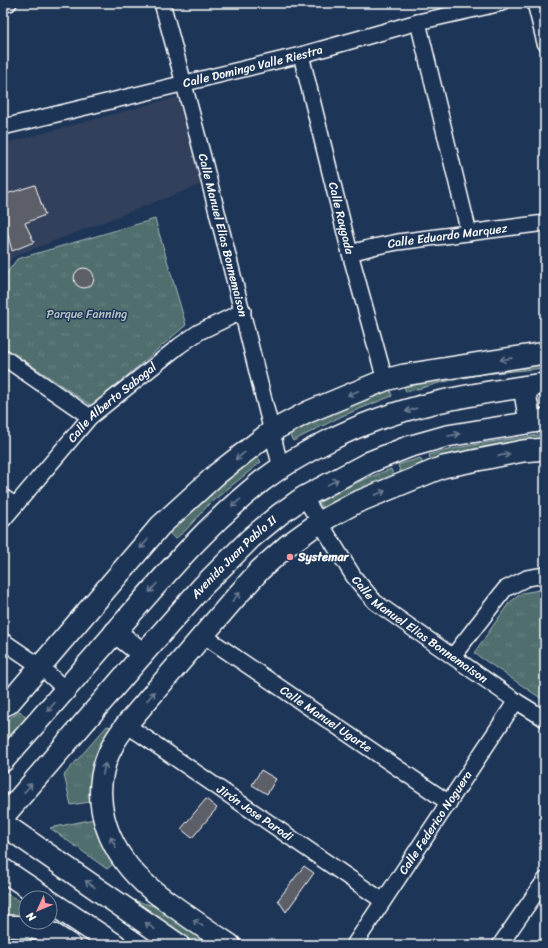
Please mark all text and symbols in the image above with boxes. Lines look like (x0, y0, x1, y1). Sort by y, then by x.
street label: Calle Domingo Valle Riestra (181, 38, 325, 94)
street label: Calle Manuel Elias Bonnemaison (192, 151, 254, 320)
street label: Calle Raygada (322, 180, 361, 257)
street label: Calle Eduardo Marquez (386, 217, 509, 255)
park label: Parque Fanning (47, 303, 127, 325)
one-way arrow (500, 355, 513, 363)
street label: Calle Alberto Sabogal (62, 356, 162, 448)
one-way arrow (348, 390, 360, 398)
one-way arrow (405, 406, 417, 414)
one-way arrow (447, 431, 460, 439)
one-way arrow (497, 451, 510, 459)
one-way arrow (234, 452, 245, 460)
one-way arrow (327, 478, 339, 485)
one-way arrow (374, 488, 386, 496)
one-way arrow (231, 499, 241, 508)
street label: Avenida Juan Pablo II (185, 509, 282, 605)
one-way arrow (140, 539, 149, 549)
place label: Systemar (297, 546, 350, 568)
marker: Systemar (285, 552, 295, 562)
street label: Calle Manuel Elias Bonnemaison (346, 570, 493, 689)
one-way arrow (149, 583, 158, 593)
one-way arrow (231, 592, 240, 602)
street label: Calle Manuel Ugarte (275, 679, 377, 759)
one-way arrow (147, 690, 156, 701)
one-way arrow (46, 702, 56, 712)
one-way arrow (101, 763, 109, 776)
street label: Calle Federico Noguera (393, 766, 478, 879)
street label: Jirón Jose Parodi (211, 778, 298, 848)
one-way arrow (24, 782, 33, 793)
one-way arrow (108, 836, 116, 848)
one-way arrow (85, 880, 96, 888)
north arrow (18, 890, 58, 930)
text: N (21, 907, 41, 927)
one-way arrow (193, 919, 204, 927)
one-way arrow (145, 922, 156, 930)

